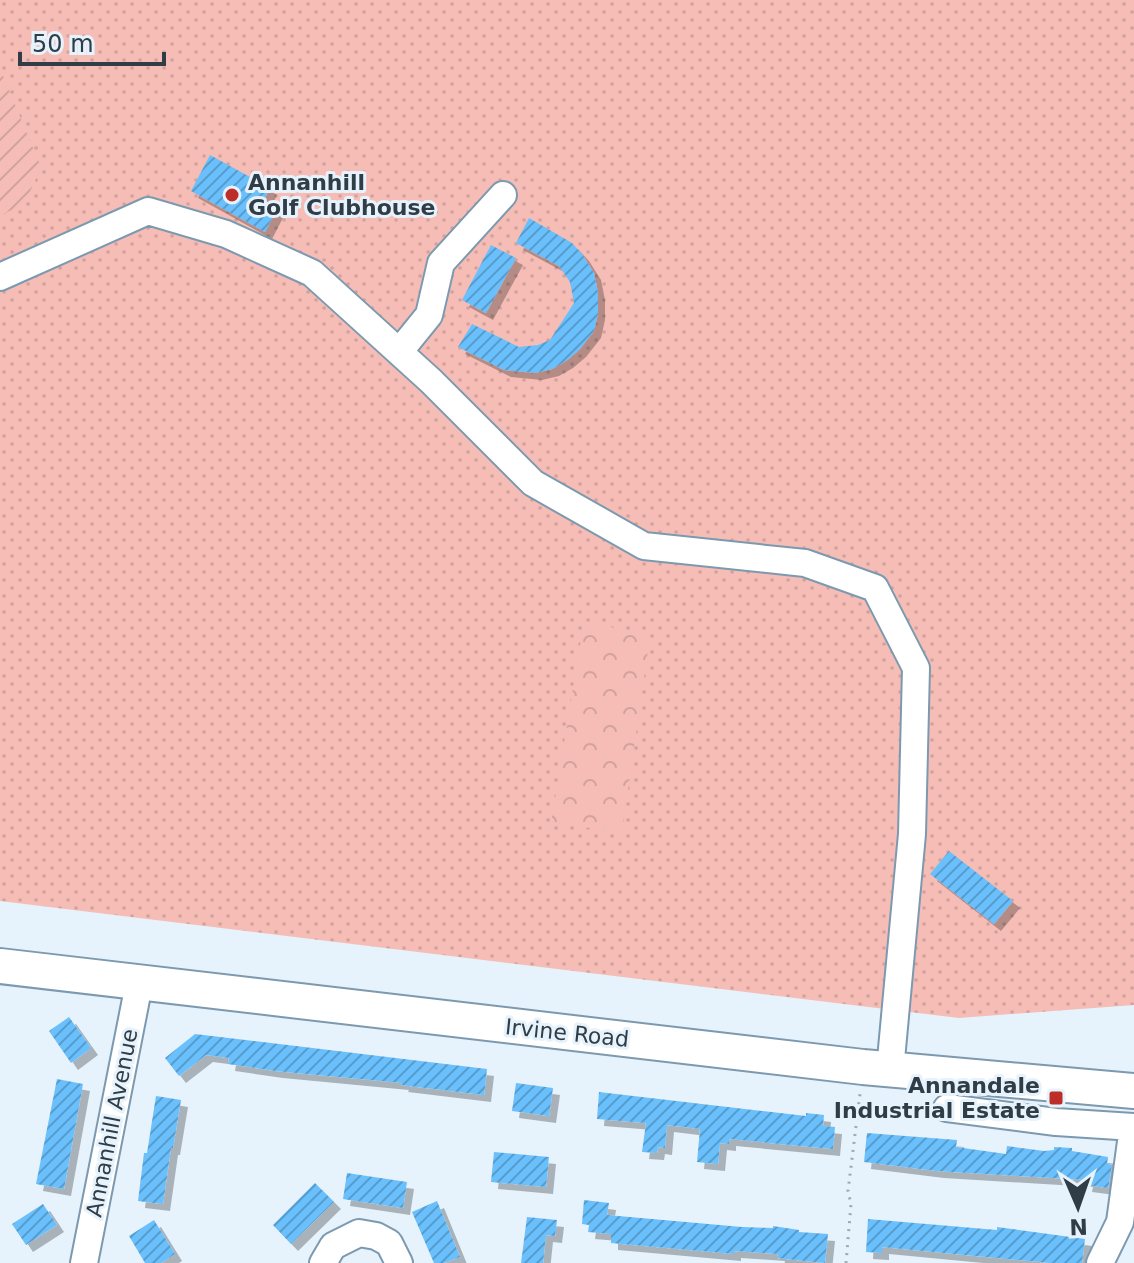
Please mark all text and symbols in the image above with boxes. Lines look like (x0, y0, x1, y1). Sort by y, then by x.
scale bar (20, 16, 164, 66)
text: 50 m (32, 30, 94, 58)
place label: Annanhill Golf Clubhouse (248, 170, 436, 220)
marker: Annanhill Golf Clubhouse (223, 186, 241, 204)
street label: Irvine Road (504, 1014, 630, 1052)
street label: Annanhill Avenue (81, 1027, 143, 1219)
place label: Annandale Industrial Estate (834, 1073, 1040, 1123)
marker: Annandale Industrial Estate (1047, 1089, 1065, 1107)
north arrow (1038, 1167, 1118, 1247)
text: N (1069, 1214, 1088, 1239)

